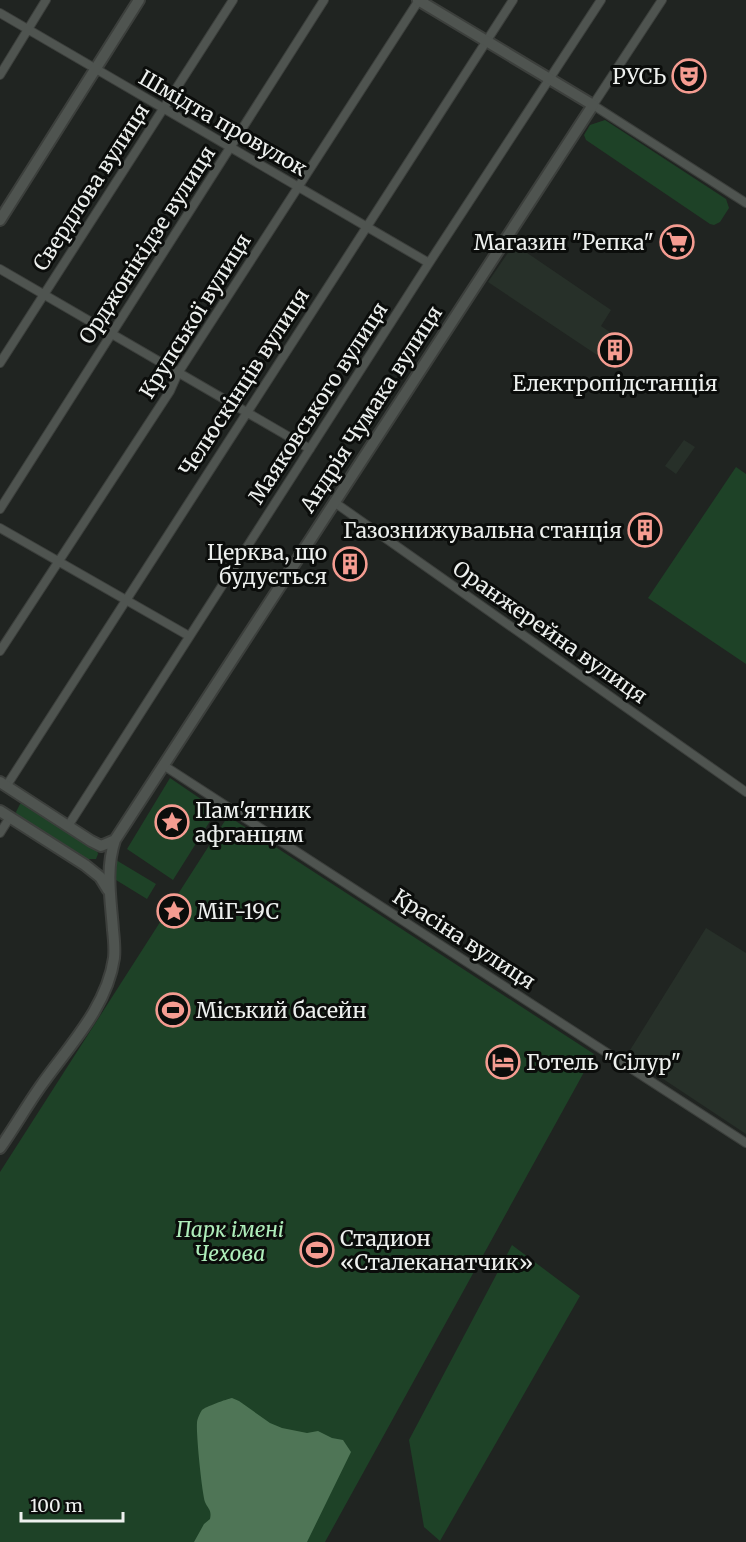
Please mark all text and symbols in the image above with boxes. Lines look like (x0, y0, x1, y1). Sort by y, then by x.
theatre icon: РУСЬ (671, 58, 707, 94)
place label: РУСЬ (612, 63, 666, 90)
street label: Шмідта провулок (134, 64, 312, 182)
street label: Свердлова вулиця (27, 98, 155, 276)
street label: Орджонікідзе вулиця (73, 141, 221, 349)
supermarket icon: Магазин "Репка" (659, 224, 695, 260)
street label: Крупської вулиця (133, 228, 257, 404)
place label: Магазин "Репка" (474, 229, 654, 256)
street label: Челюскінців вулиця (173, 283, 315, 481)
street label: Маяковського вулиця (243, 297, 393, 509)
street label: Андрія Чумака вулиця (293, 300, 448, 518)
building icon: Електропідстанція (597, 332, 633, 368)
place label: Електропідстанція (513, 370, 717, 397)
building icon: Газознижувальна станція (627, 512, 663, 548)
place label: Газознижувальна станція (343, 517, 622, 544)
place label: Церква, що будується (207, 539, 327, 590)
building icon: Церква, що будується (332, 546, 368, 582)
street label: Оранжерейна вулиця (448, 555, 652, 709)
place label: Пам'ятник афганцям (195, 797, 311, 848)
place icon: Пам'ятник афганцям (154, 804, 190, 840)
street label: Красіна вулиця (388, 883, 540, 995)
place icon: МіГ-19С (156, 893, 192, 929)
place label: МіГ-19С (197, 898, 279, 925)
sports icon: Міський басейн (155, 992, 191, 1028)
place label: Міський басейн (196, 997, 367, 1024)
hotel icon: Готель "Сілур" (485, 1044, 521, 1080)
place label: Готель "Сілур" (526, 1049, 681, 1076)
park label: Парк імені Чехова (176, 1216, 284, 1267)
place label: Стадион «Сталеканатчик» (340, 1225, 533, 1276)
sports icon: Стадион «Сталеканатчик» (299, 1232, 335, 1268)
scale bar (21, 1485, 123, 1523)
text: 100 m (30, 1494, 83, 1517)

